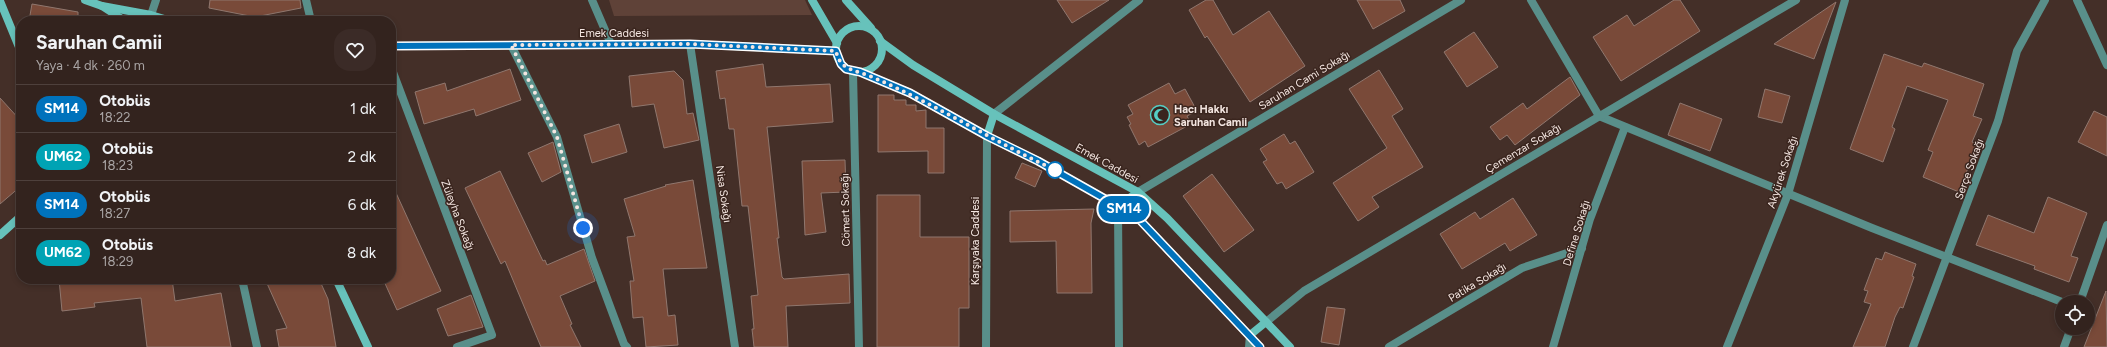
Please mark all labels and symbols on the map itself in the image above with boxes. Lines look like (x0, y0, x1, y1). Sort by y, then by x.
street label: Emek Caddesi (579, 27, 649, 40)
street label: Saruhan Cami Sokağı (1256, 48, 1352, 113)
place label: Hacı Hakkı Saruhan Camii (1174, 103, 1247, 129)
mosque icon: Hacı Hakkı Saruhan Camii (1149, 104, 1171, 126)
street label: Çemenzar Sokağı (1483, 121, 1563, 176)
street label: Akyürek Sokağı (1765, 134, 1800, 210)
street label: Serçe Sokağı (1952, 137, 1987, 202)
street label: Emek Caddesi (1073, 141, 1141, 186)
unlabelled marker (1046, 161, 1064, 179)
street label: Nisa Sokağı (713, 165, 734, 223)
street label: Cömert Sokağı (838, 173, 853, 247)
street label: Züleyha Sokağı (438, 178, 477, 252)
line badge: SM14 (1096, 196, 1152, 222)
street label: Karşıyaka Caddesi (969, 197, 982, 285)
street label: Define Sokağı (1560, 199, 1593, 268)
your location (573, 218, 593, 238)
street label: Patika Sokağı (1446, 260, 1509, 305)

